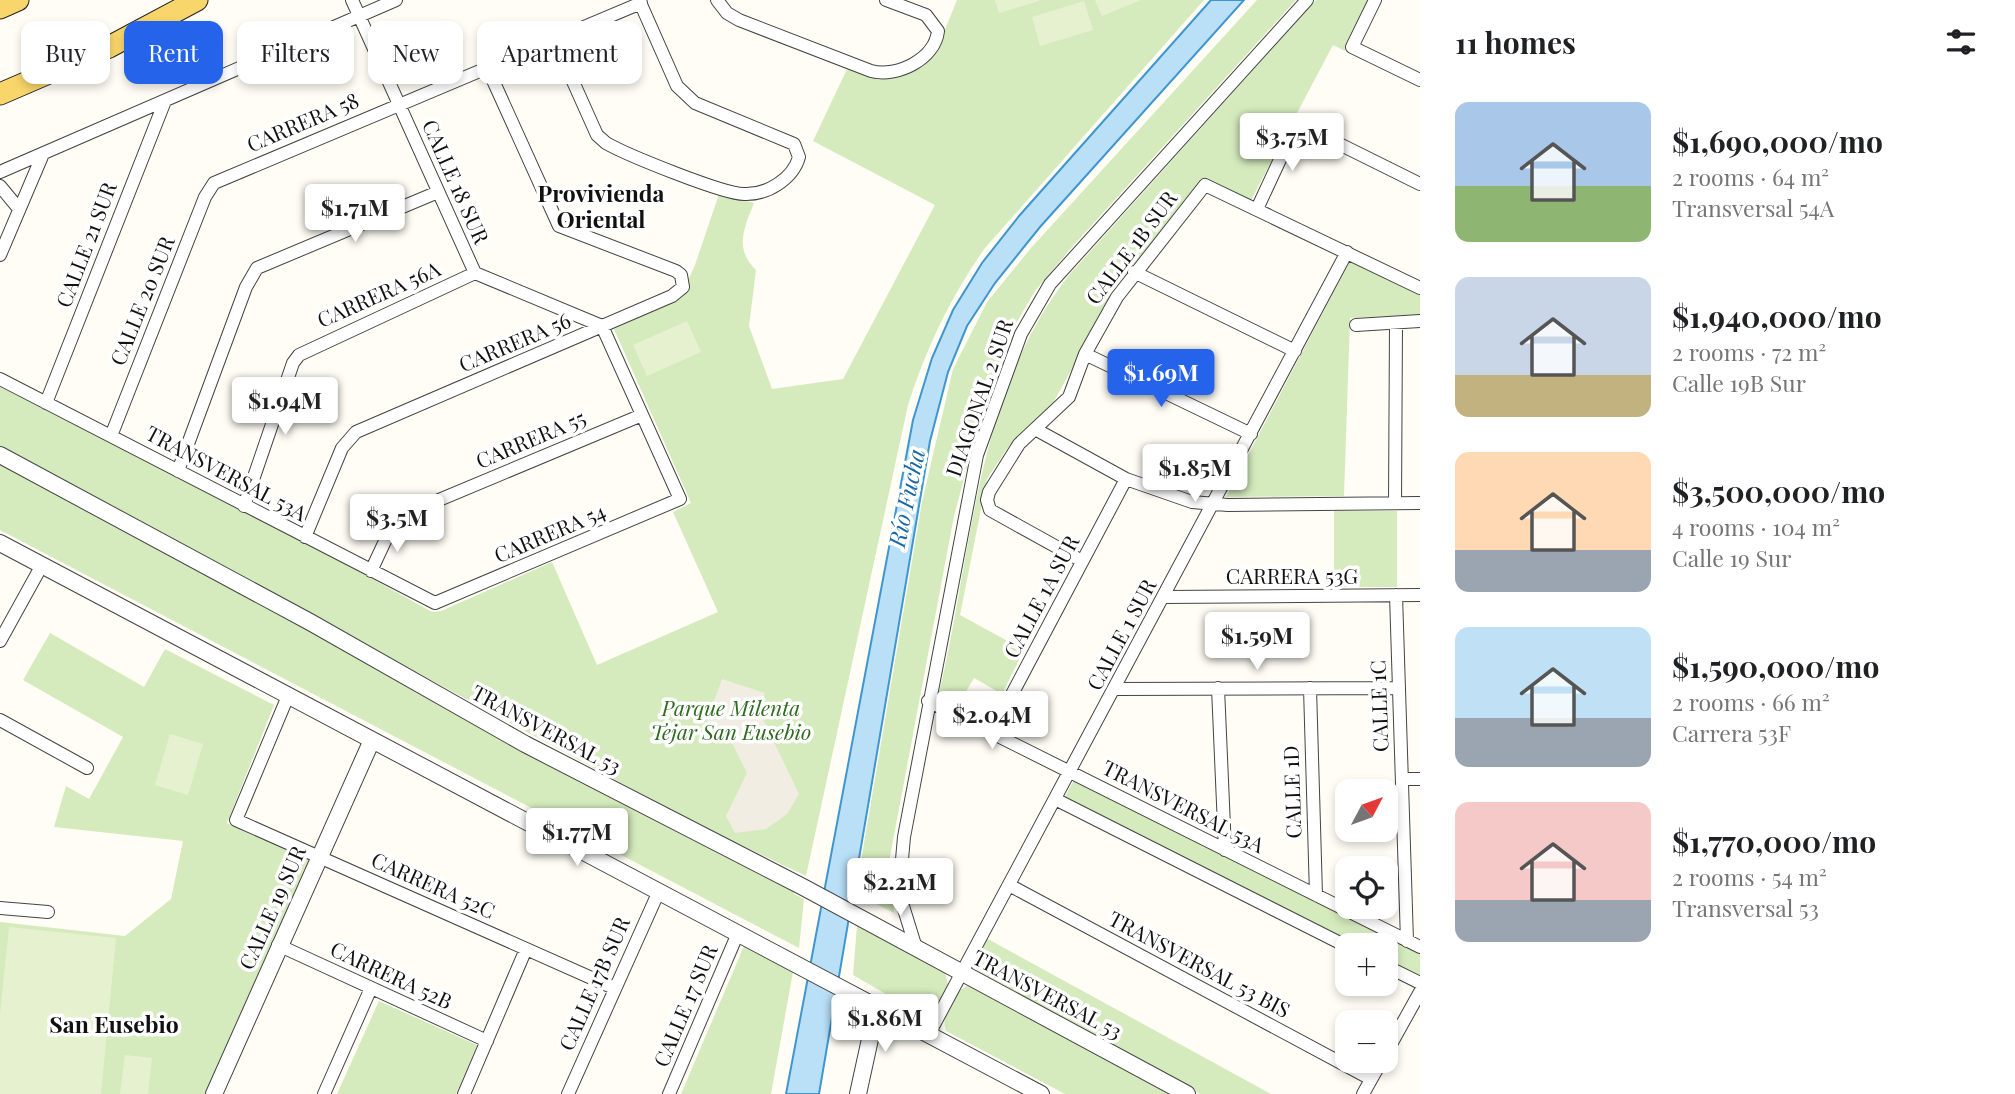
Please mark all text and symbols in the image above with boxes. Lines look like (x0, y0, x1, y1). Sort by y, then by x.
chip: Buy (21, 21, 110, 84)
chip: Rent (124, 21, 223, 84)
chip: Filters (237, 21, 354, 84)
chip: New (368, 21, 463, 84)
chip: Apartment (477, 21, 642, 84)
text: 11 homes (1455, 22, 1576, 62)
icon: filters (1942, 23, 1980, 61)
street label: CARRERA 58 (242, 85, 362, 157)
pin: $3.75M (1235, 114, 1349, 173)
street label: CALLE 18 SUR (417, 115, 497, 248)
text: $3.75M (1256, 120, 1328, 151)
text: $1,690,000/mo (1672, 121, 1883, 161)
icon: home (1511, 130, 1595, 214)
text: 2 rooms · 64 m² (1672, 161, 1829, 192)
street label: CALLE 21 SUR (48, 177, 122, 311)
district label: Provivienda Oriental (538, 177, 665, 234)
pin: $1.71M (298, 184, 412, 244)
street label: CALLE 1B SUR (1079, 184, 1183, 309)
text: $1.71M (321, 191, 389, 222)
text: Transversal 54A (1672, 192, 1834, 223)
street label: CALLE 20 SUR (102, 231, 180, 369)
street label: CARRERA 56A (312, 253, 445, 333)
text: $1,940,000/mo (1672, 296, 1882, 336)
street label: CARRERA 56 (454, 305, 575, 377)
icon: home (1511, 305, 1595, 389)
street label: DIAGONAL 2 SUR (938, 314, 1018, 480)
text: 2 rooms · 72 m² (1672, 336, 1826, 367)
pin: $1.69M (1104, 350, 1218, 409)
text: $1.69M (1123, 356, 1199, 387)
text: Calle 19B Sur (1672, 367, 1806, 398)
pin: $1.94M (228, 378, 342, 437)
text: $1.94M (248, 384, 322, 415)
street label: CARRERA 55 (471, 402, 589, 474)
street label: TRANSVERSAL 53A (142, 418, 313, 527)
pin: $1.85M (1138, 444, 1252, 504)
water label: Río Fucha (880, 446, 931, 551)
text: $1.85M (1158, 451, 1232, 482)
text: $3,500,000/mo (1672, 471, 1885, 511)
icon: home (1511, 480, 1595, 564)
pin: $3.5M (348, 494, 446, 554)
street label: CARRERA 54 (489, 496, 609, 568)
text: $3.5M (366, 501, 428, 532)
text: 4 rooms · 104 m² (1672, 511, 1840, 542)
street label: CALLE 1A SUR (996, 529, 1085, 662)
text: Calle 19 Sur (1672, 542, 1792, 573)
street label: CARRERA 53G (1226, 561, 1358, 589)
street label: CALLE 1 SUR (1079, 573, 1161, 695)
pin: $1.59M (1200, 612, 1314, 672)
text: $1.59M (1221, 619, 1293, 650)
text: $1,590,000/mo (1672, 646, 1879, 686)
icon: home (1511, 655, 1595, 739)
street label: CALLE 1C (1362, 660, 1394, 753)
street label: TRANSVERSAL 53 (467, 677, 626, 779)
text: 2 rooms · 66 m² (1672, 686, 1830, 717)
pin: $2.04M (935, 692, 1049, 751)
park label: Parque Milenta Tejar San Eusebio (651, 693, 811, 745)
text: $2.04M (952, 698, 1032, 729)
text: Carrera 53F (1672, 717, 1791, 748)
street label: CALLE 1D (1275, 745, 1307, 839)
street label: TRANSVERSAL 53A (1098, 752, 1270, 859)
north arrow (1335, 779, 1398, 842)
map controls (1335, 779, 1398, 1073)
pin: $1.77M (520, 808, 634, 868)
text: $1.77M (542, 815, 612, 846)
text: $1,770,000/mo (1672, 821, 1876, 861)
icon: home (1511, 830, 1595, 914)
street label: CALLE 19 SUR (231, 840, 311, 974)
street label: CARRERA 52C (368, 844, 500, 924)
button: locate (1335, 856, 1398, 919)
pin: $2.21M (843, 858, 957, 918)
text: 2 rooms · 54 m² (1672, 861, 1827, 892)
text: $2.21M (863, 865, 937, 896)
text: Transversal 53 (1672, 892, 1819, 923)
street label: TRANSVERSAL 53 BIS (1104, 904, 1296, 1023)
street label: CALLE 17B SUR (551, 911, 635, 1055)
button: + (1335, 933, 1398, 996)
street label: CARRERA 52B (326, 934, 457, 1015)
street label: CALLE 17 SUR (646, 939, 723, 1071)
street label: TRANSVERSAL 53 (968, 942, 1127, 1044)
pin: $1.86M (828, 995, 942, 1054)
text: $1.86M (847, 1001, 923, 1032)
district label: San Eusebio (49, 1008, 179, 1039)
button: − (1335, 1010, 1398, 1073)

